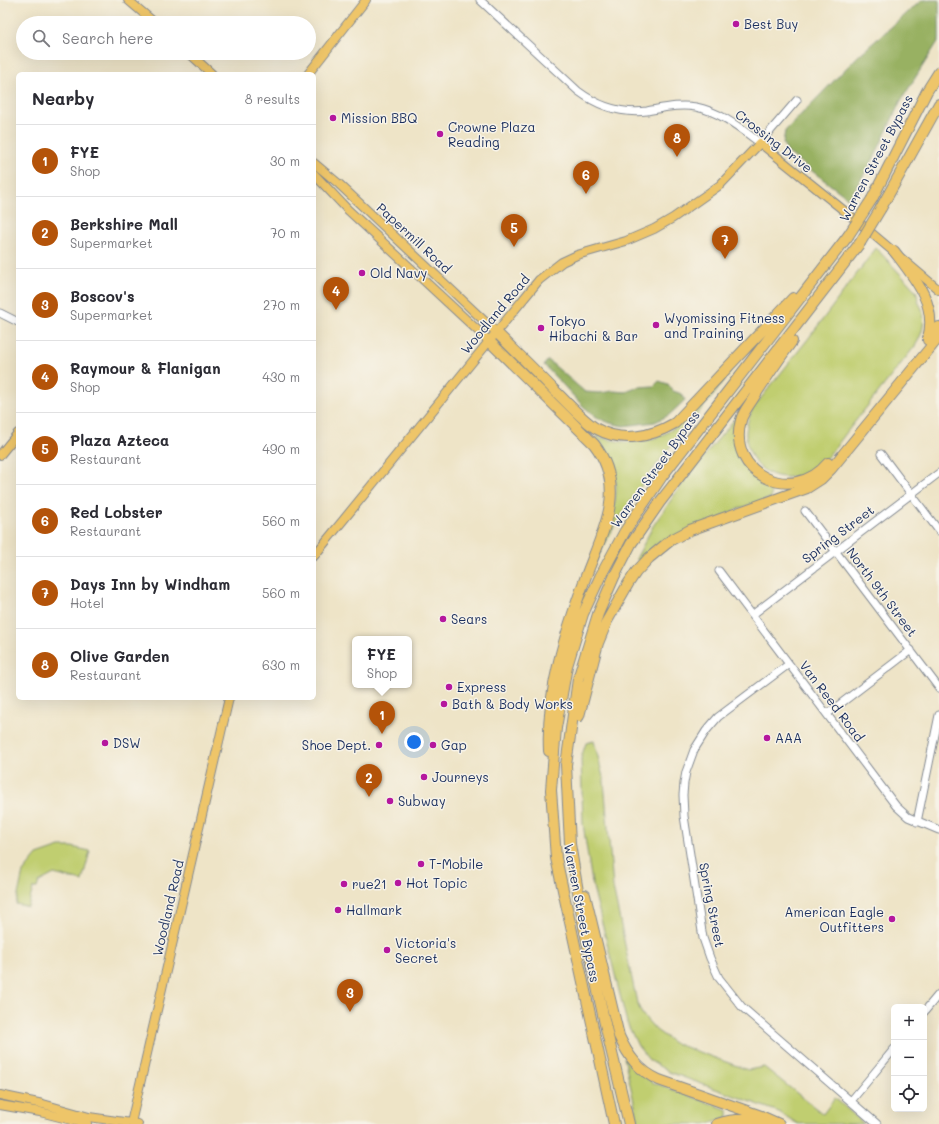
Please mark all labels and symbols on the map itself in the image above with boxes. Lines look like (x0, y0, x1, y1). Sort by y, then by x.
place label: Best Buy (744, 15, 799, 32)
marker: Best Buy (731, 19, 741, 29)
street label: Warren Street Bypass (835, 91, 916, 224)
street label: Crossing Drive (732, 105, 816, 176)
place label: Mission BBQ (341, 109, 417, 126)
marker: Mission BBQ (328, 113, 338, 123)
place label: Crowne Plaza Reading (448, 118, 536, 150)
pin: 8 (664, 124, 690, 157)
marker: Crowne Plaza Reading (435, 129, 445, 139)
pin: 6 (573, 161, 599, 194)
street label: Papermill Road (373, 199, 455, 277)
pin: 5 (501, 214, 527, 247)
pin: 7 (712, 226, 738, 259)
place label: Old Navy (370, 264, 428, 281)
marker: Old Navy (357, 268, 367, 278)
street label: Woodland Road (456, 271, 533, 357)
pin: 4 (323, 277, 349, 310)
place label: Wyomissing Fitness and Training (664, 309, 785, 341)
place label: Tokyo Hibachi & Bar (549, 312, 638, 344)
marker: Wyomissing Fitness and Training (651, 320, 661, 330)
marker: Tokyo Hibachi & Bar (536, 323, 546, 333)
street label: Warren Street Bypass (606, 407, 703, 531)
street label: Spring Street (798, 501, 877, 566)
street label: North 9th Street (843, 544, 922, 640)
place label: Sears (451, 610, 487, 627)
marker: Sears (438, 614, 448, 624)
street label: Van Reed Road (796, 657, 868, 745)
place label: Express (457, 678, 506, 695)
marker: Express (444, 682, 454, 692)
place label: Bath & Body Works (452, 695, 573, 712)
marker: Bath & Body Works (439, 699, 449, 709)
pin: 1 (369, 701, 395, 734)
place label: AAA (775, 729, 802, 746)
your location (404, 732, 424, 752)
marker: AAA (762, 733, 772, 743)
place label: DSW (113, 734, 141, 751)
place label: Shoe Dept. (302, 736, 371, 753)
place label: Gap (441, 736, 467, 753)
marker: DSW (100, 738, 110, 748)
marker: Shoe Dept. (374, 740, 384, 750)
marker: Gap (428, 740, 438, 750)
pin: 2 (356, 764, 382, 797)
place label: Journeys (432, 768, 489, 785)
marker: Journeys (419, 772, 429, 782)
place label: Subway (398, 792, 446, 809)
marker: Subway (385, 796, 395, 806)
street label: Warren Street Bypass (561, 842, 604, 984)
place label: T-Mobile (429, 855, 483, 872)
street label: Woodland Road (148, 858, 187, 958)
marker: T-Mobile (416, 859, 426, 869)
street label: Spring Street (696, 861, 729, 949)
place label: Hot Topic (406, 874, 468, 891)
place label: rue21 (352, 875, 387, 892)
marker: Hot Topic (393, 878, 403, 888)
marker: rue21 (339, 879, 349, 889)
place label: Hallmark (346, 901, 402, 918)
place label: American Eagle Outfitters (785, 903, 884, 935)
marker: Hallmark (333, 905, 343, 915)
marker: American Eagle Outfitters (887, 914, 897, 924)
place label: Victoria's Secret (395, 934, 456, 966)
marker: Victoria's Secret (382, 945, 392, 955)
pin: 3 (337, 979, 363, 1012)

